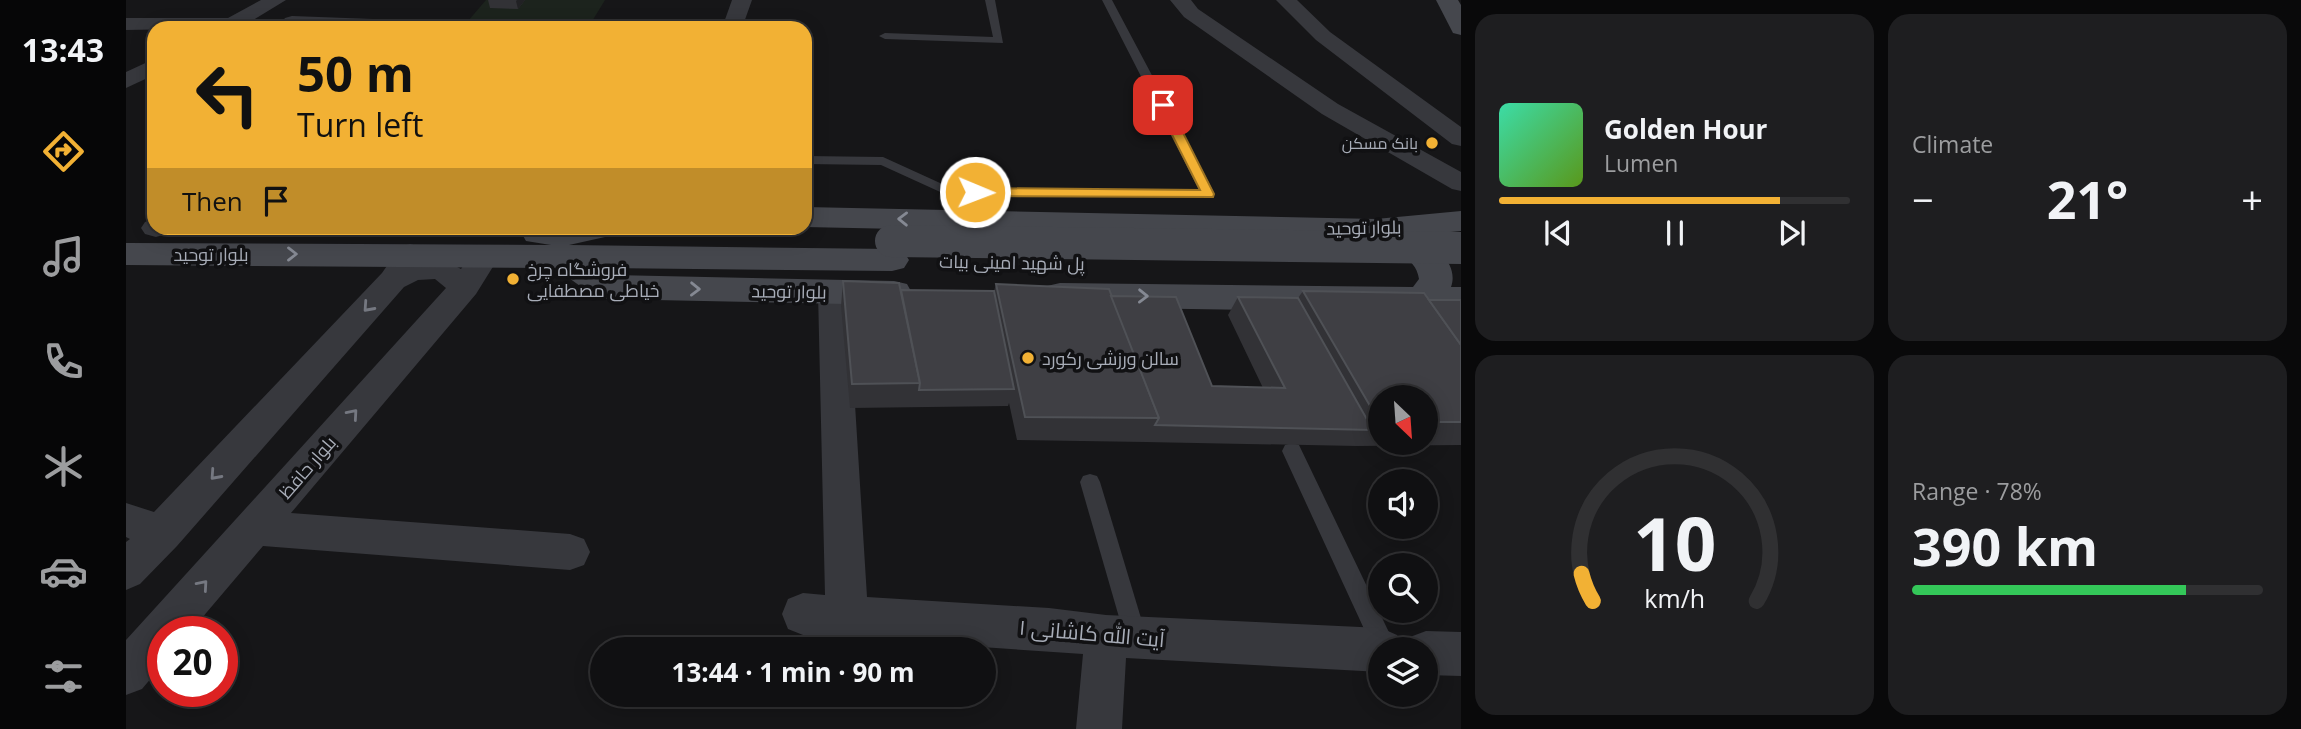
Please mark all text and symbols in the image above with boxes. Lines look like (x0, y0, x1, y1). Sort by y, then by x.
text: 13:43 (22, 28, 104, 71)
text: 50 m (297, 40, 414, 106)
icon: left (182, 49, 273, 140)
pin (1133, 75, 1193, 135)
icon: arrive (1144, 86, 1182, 124)
text: Turn left (297, 103, 423, 146)
text: Golden Hour (1604, 111, 1767, 147)
icon: directions (39, 127, 88, 176)
text: Climate (1912, 128, 1993, 160)
place label: بانک مسکن (1342, 132, 1418, 154)
marker: بانک مسکن (1424, 135, 1440, 151)
text: Lumen (1604, 147, 1678, 179)
position arrow (938, 155, 1012, 229)
text: 21° (2047, 163, 2128, 234)
text: − (1912, 173, 1934, 225)
text: + (2241, 173, 2263, 225)
icon: arrive (257, 182, 295, 220)
text: Then (182, 183, 243, 219)
one-way arrow (897, 211, 908, 227)
street label: بلوار توحید (1326, 214, 1402, 240)
icon: previous (1539, 214, 1577, 252)
icon: pause (1656, 214, 1694, 252)
icon: next (1773, 214, 1811, 252)
icon: music (39, 232, 88, 281)
street label: بلوار توحید (173, 242, 249, 266)
one-way arrow (287, 246, 298, 262)
street label: پل شهید امینی بیات (939, 249, 1085, 276)
place label: فروشگاه چرخ خیاطی مصطفایی (527, 257, 659, 302)
marker: فروشگاه چرخ خیاطی مصطفایی (505, 271, 521, 287)
street label: بلوار توحید (751, 278, 827, 304)
one-way arrow (690, 282, 701, 297)
one-way arrow (1138, 288, 1149, 304)
one-way arrow (364, 299, 376, 312)
icon: phone (39, 337, 88, 386)
place label: سالن ورزشی رکورد (1042, 346, 1179, 370)
marker: سالن ورزشی رکورد (1020, 350, 1036, 366)
north arrow (1368, 385, 1438, 455)
map controls (1368, 385, 1438, 707)
one-way arrow (345, 409, 358, 422)
street label: بلوار حافظ (273, 431, 341, 503)
icon: climate (39, 442, 88, 491)
one-way arrow (211, 467, 223, 480)
button: sound (1368, 469, 1438, 539)
text: Range · 78% (1912, 475, 2042, 507)
text: 10 (1633, 493, 1716, 592)
text: 390 km (1912, 510, 2098, 581)
icon: car (39, 547, 88, 596)
button: search (1368, 553, 1438, 623)
one-way arrow (195, 580, 208, 593)
text: km/h (1644, 581, 1705, 615)
street label: آیت الله کاشانی ۱ (1018, 613, 1166, 653)
speed limit sign: 20 (147, 616, 238, 707)
button: layers (1368, 637, 1438, 707)
icon: filters (39, 652, 88, 701)
text: 13:44 · 1 min · 90 m (672, 654, 914, 690)

